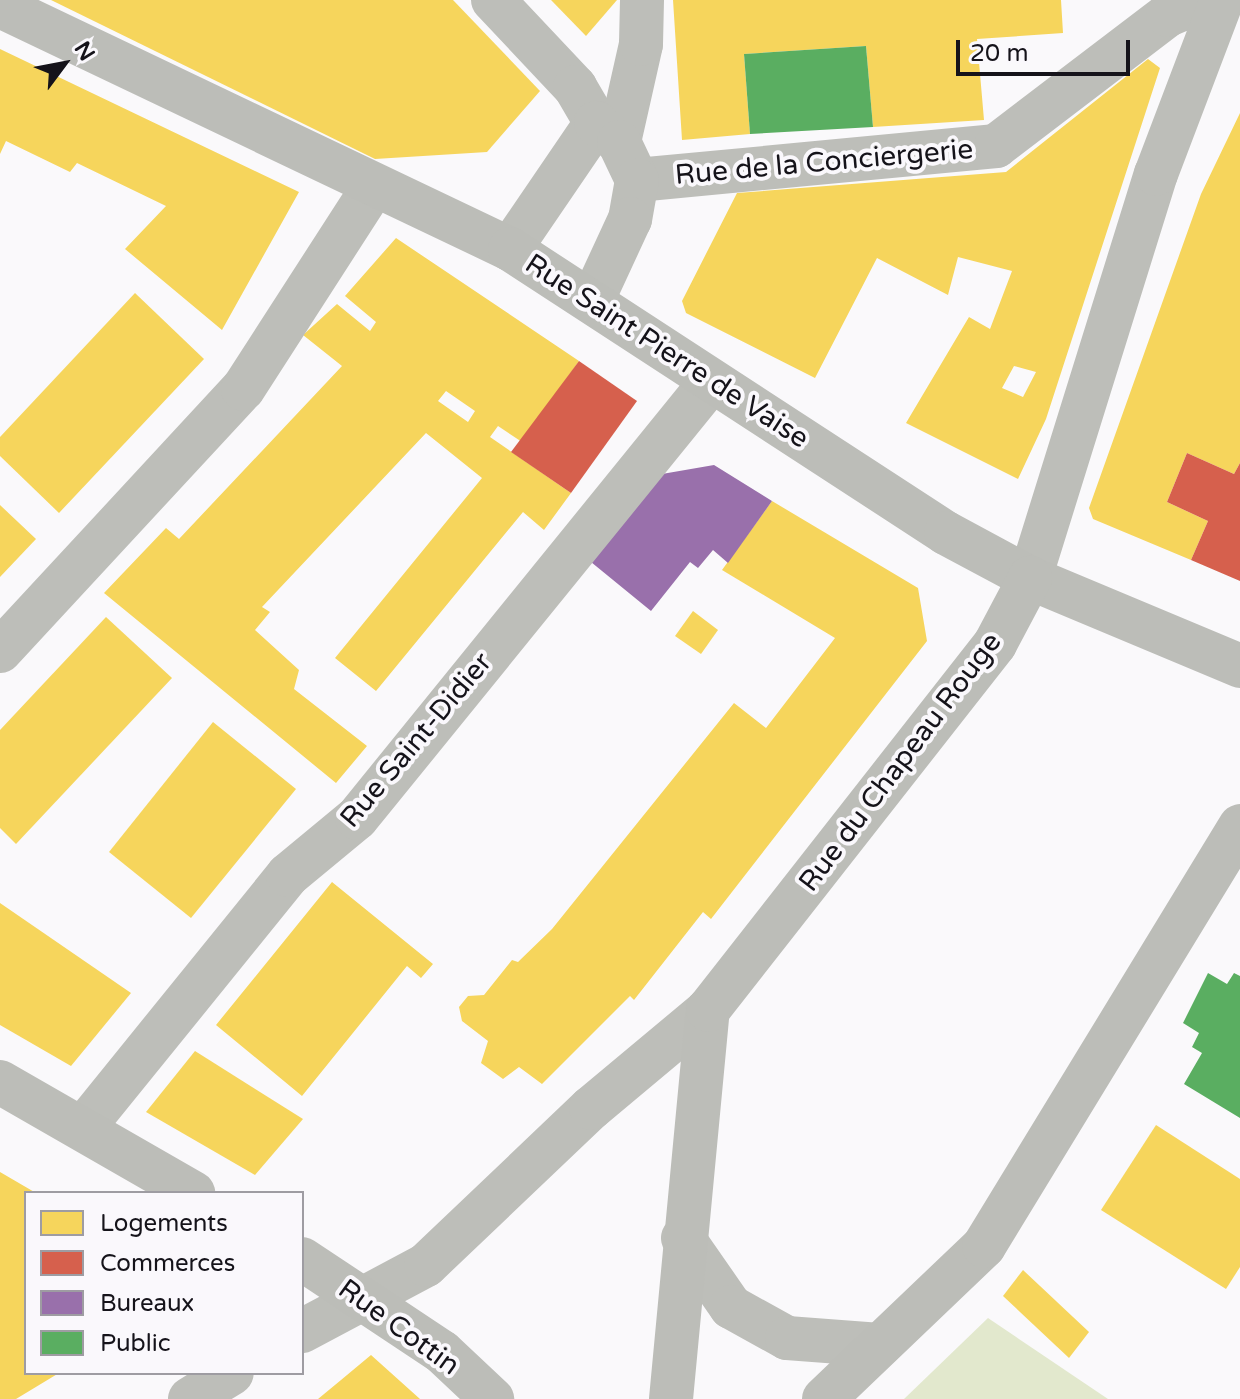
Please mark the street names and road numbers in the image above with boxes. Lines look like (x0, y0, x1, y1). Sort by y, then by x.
street label: Rue de la Conciergerie (674, 132, 974, 192)
street label: Rue Saint Pierre de Vaise (519, 247, 815, 455)
street label: Rue du Chapeau Rouge (792, 626, 1008, 898)
street label: Rue Saint-Didier (333, 646, 499, 834)
street label: Rue Cottin (332, 1272, 466, 1382)

